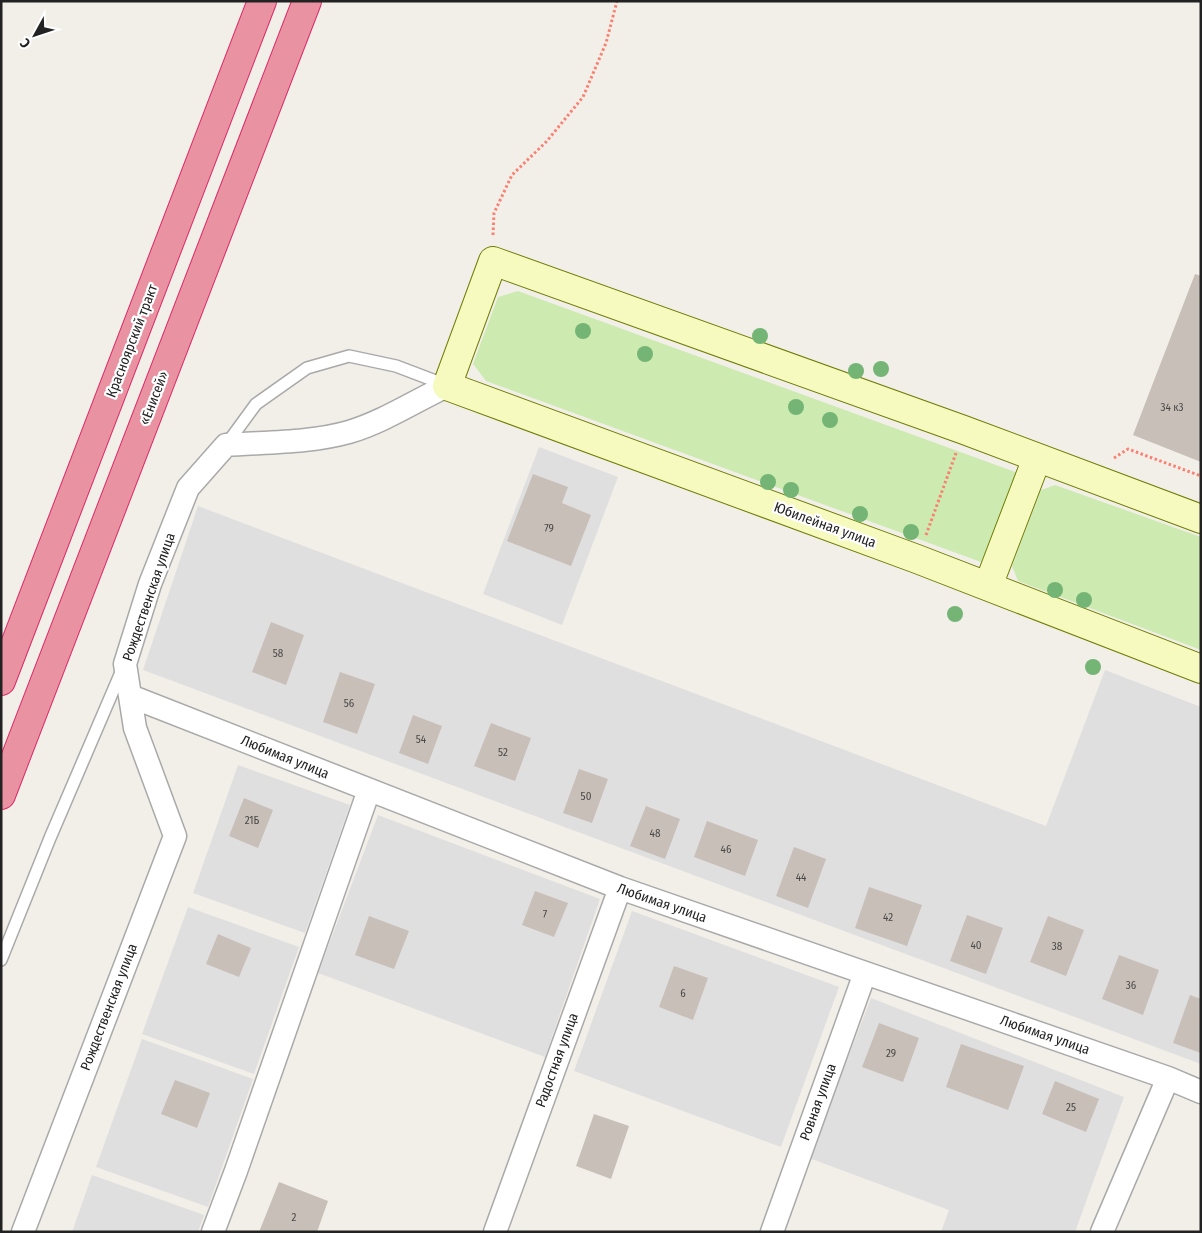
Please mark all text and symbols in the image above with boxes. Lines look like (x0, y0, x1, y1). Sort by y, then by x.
north arrow (10, 10, 60, 60)
text: С (16, 34, 34, 51)
street label: Красноярский тракт (103, 282, 162, 400)
street label: «Енисей» (136, 369, 172, 427)
house number: 34 к3 (1161, 401, 1184, 414)
street label: Юбилейная улица (772, 499, 879, 551)
house number: 79 (544, 522, 554, 535)
street label: Рождественская улица (119, 530, 179, 663)
house number: 58 (273, 647, 284, 660)
house number: 56 (344, 697, 355, 710)
street label: Любимая улица (238, 732, 332, 782)
house number: 54 (416, 733, 427, 746)
house number: 52 (498, 746, 508, 759)
house number: 50 (581, 790, 592, 803)
house number: 21Б (245, 814, 260, 827)
house number: 48 (650, 827, 661, 840)
house number: 46 (721, 843, 732, 856)
house number: 44 (796, 871, 807, 884)
street label: Любимая улица (615, 880, 709, 926)
house number: 7 (543, 908, 548, 921)
house number: 42 (883, 911, 893, 924)
house number: 40 (970, 939, 982, 952)
house number: 38 (1052, 940, 1063, 953)
street label: Рождественская улица (77, 941, 141, 1073)
house number: 36 (1126, 979, 1137, 992)
house number: 6 (680, 987, 686, 1000)
street label: Радостная улица (532, 1010, 582, 1109)
street label: Любимая улица (998, 1012, 1092, 1058)
house number: 29 (886, 1047, 896, 1060)
street label: Ровная улица (796, 1061, 840, 1143)
house number: 25 (1066, 1101, 1076, 1114)
house number: 2 (292, 1211, 297, 1224)

